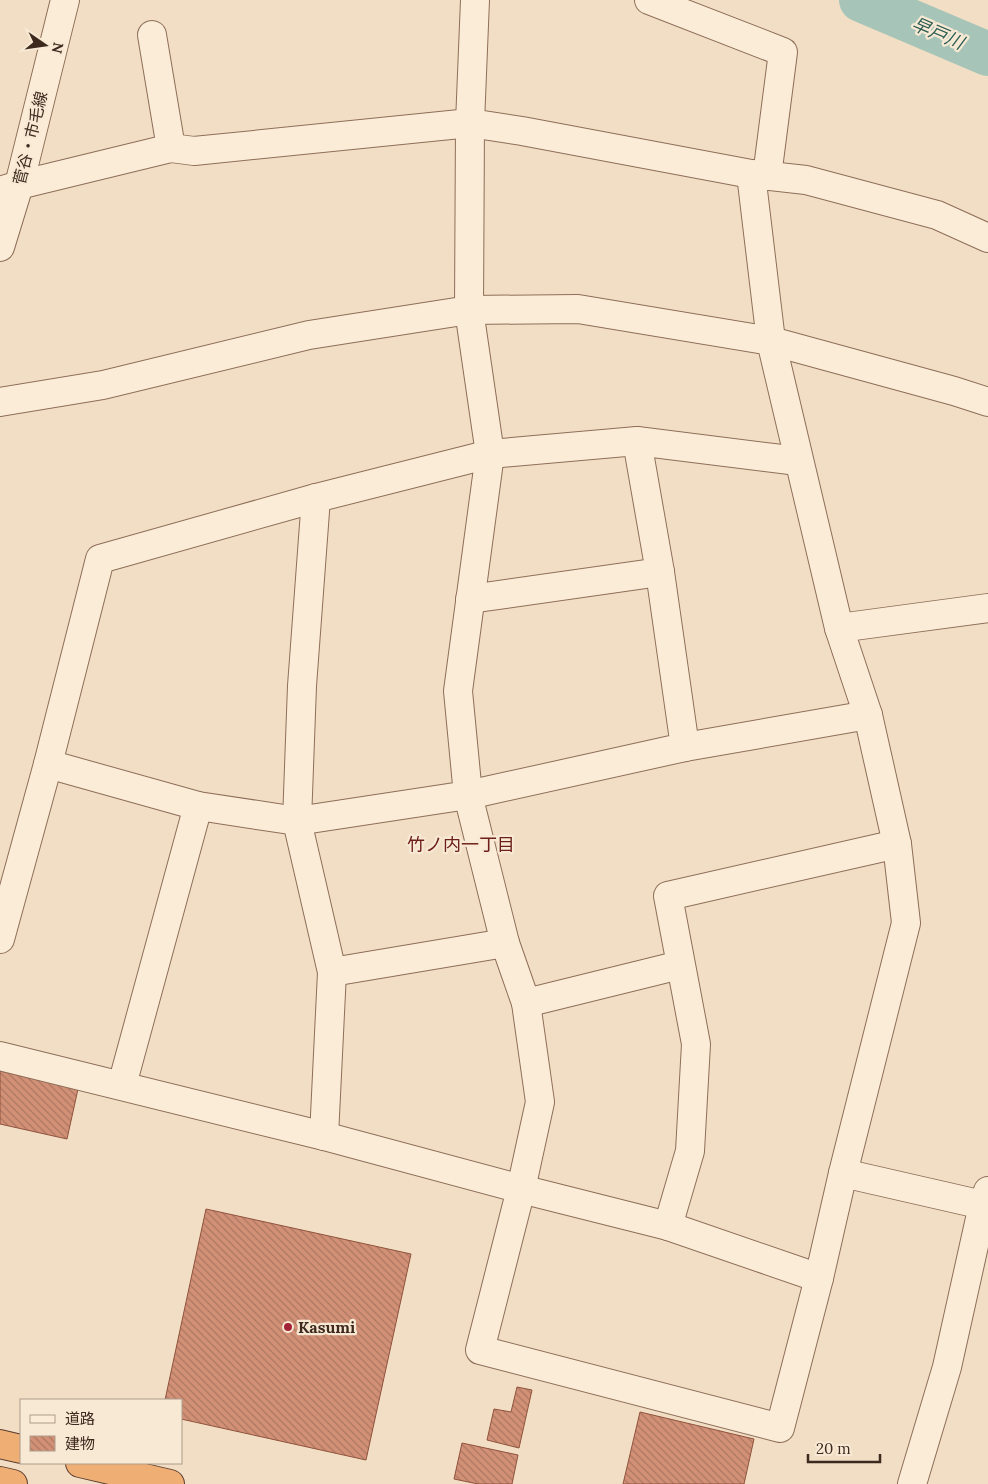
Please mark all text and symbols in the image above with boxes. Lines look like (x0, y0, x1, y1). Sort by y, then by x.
water label: 早戸川 (909, 12, 969, 55)
north arrow (20, 20, 70, 70)
text: N (48, 41, 68, 55)
street label: 菅谷・市毛線 (9, 89, 51, 187)
district label: 竹ノ内一丁目 (407, 833, 515, 856)
place label: Kasumi (298, 1317, 355, 1337)
marker: Kasumi (282, 1321, 294, 1333)
legend (20, 1399, 182, 1464)
text: 道路 (65, 1409, 95, 1428)
scale bar (808, 1432, 880, 1464)
text: 建物 (65, 1434, 95, 1453)
text: 20 m (816, 1439, 851, 1458)

